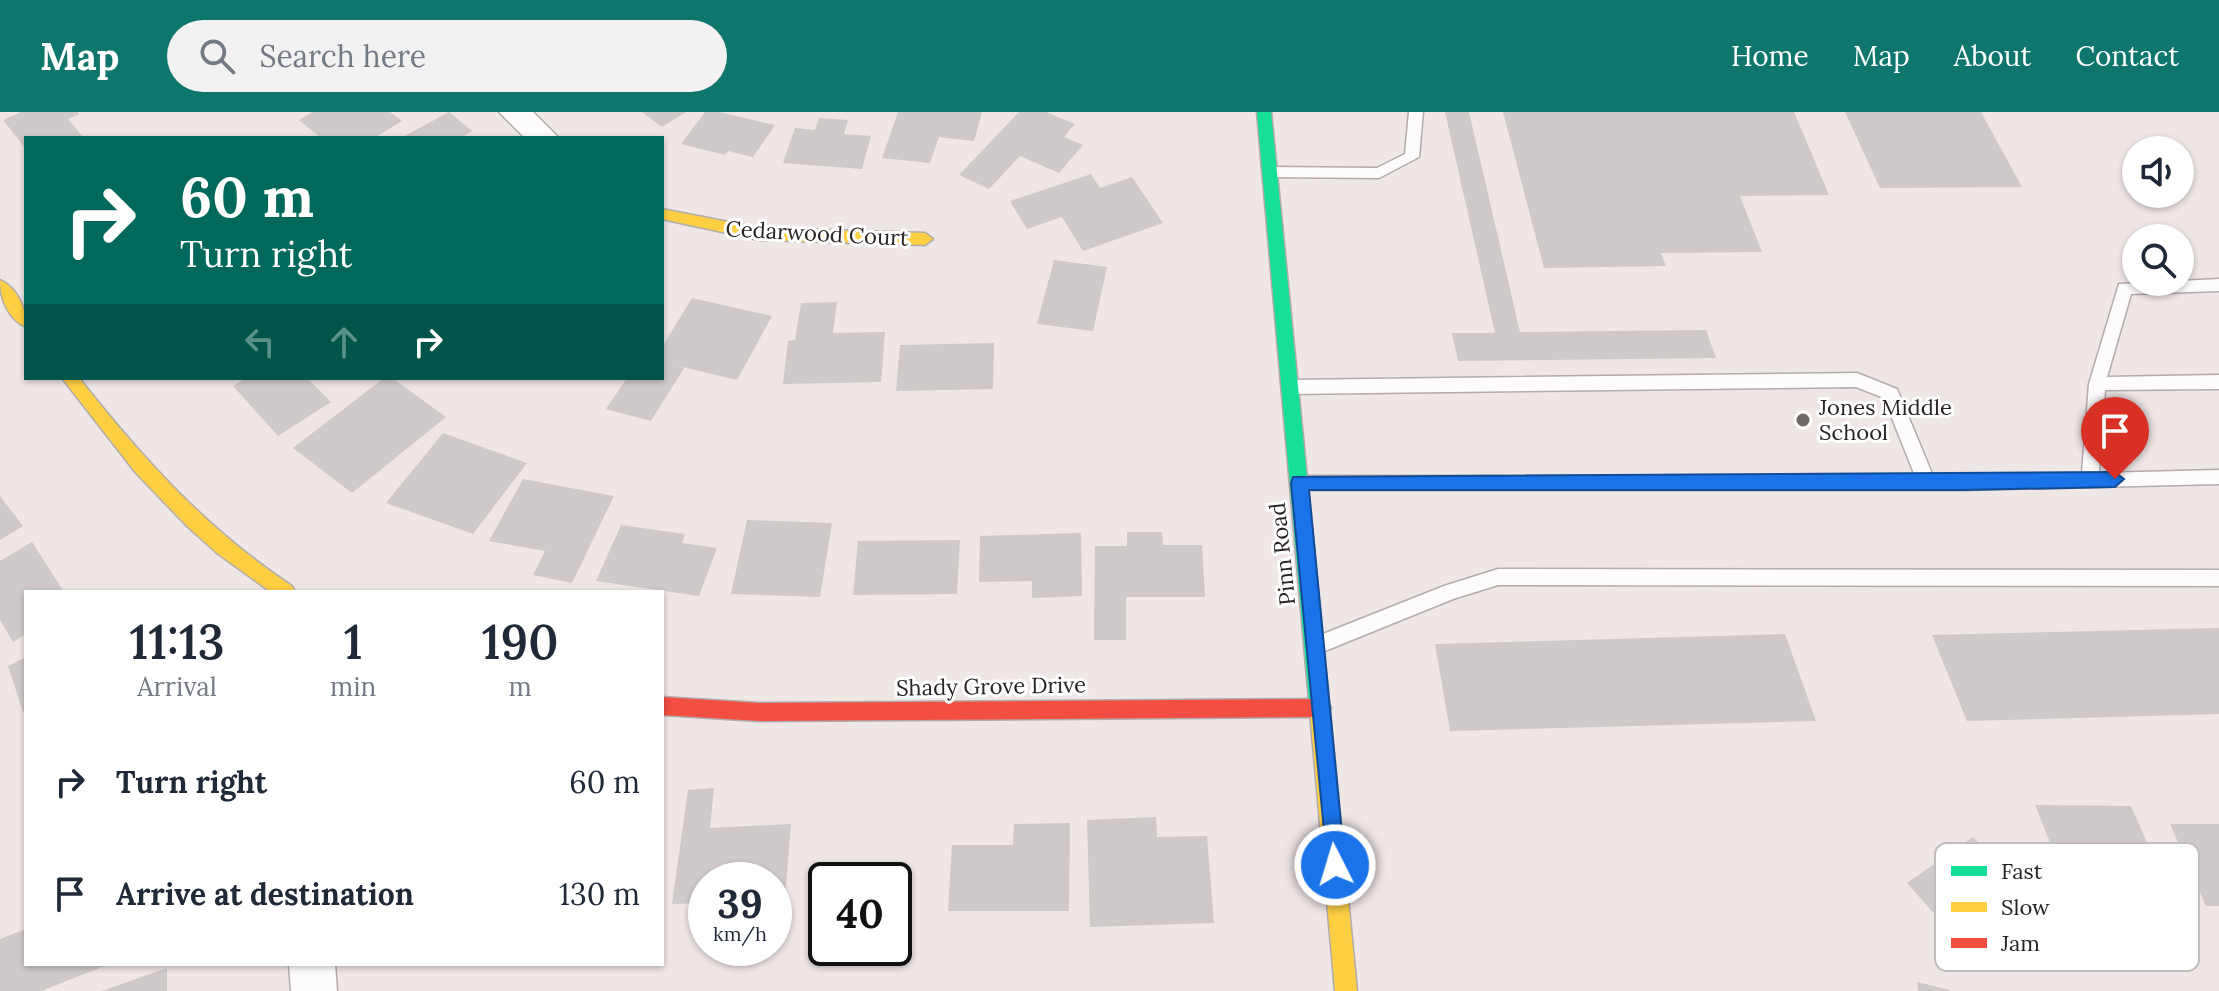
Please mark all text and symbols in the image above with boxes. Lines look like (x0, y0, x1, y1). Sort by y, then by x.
search box (167, 20, 727, 92)
text: Map (40, 32, 119, 80)
icon: search (195, 34, 239, 78)
text: Search here (259, 37, 426, 75)
text: Home (1731, 38, 1809, 74)
text: Map (1853, 38, 1910, 74)
text: About (1954, 38, 2031, 74)
text: Contact (2075, 38, 2179, 74)
map controls (2122, 136, 2194, 296)
button: sound (2122, 136, 2194, 208)
text: 60 m (180, 161, 314, 232)
icon: right (48, 168, 152, 272)
street label: Cedarwood Court (725, 214, 910, 252)
button: search (2122, 224, 2194, 296)
text: Turn right (180, 231, 353, 277)
icon: left (238, 320, 282, 364)
icon: ahead (322, 320, 366, 364)
icon: right (406, 320, 450, 364)
place label: Jones Middle School (1818, 393, 1952, 446)
pin (2081, 397, 2149, 479)
icon: arrive (2093, 409, 2137, 453)
marker: Jones Middle School (1794, 411, 1812, 429)
street label: Pinn Road (1263, 501, 1301, 607)
text: 11:13 (129, 611, 225, 672)
text: 1 (344, 611, 363, 672)
text: 190 (482, 611, 559, 672)
text: Arrival (137, 670, 217, 703)
text: min (330, 670, 376, 703)
text: m (509, 670, 532, 703)
street label: Shady Grove Drive (896, 670, 1086, 702)
icon: right (48, 760, 92, 804)
text: Turn right (116, 763, 267, 801)
text: 60 m (569, 763, 640, 801)
position arrow (1293, 823, 1377, 907)
legend (1935, 843, 2199, 971)
text: Fast (2001, 857, 2043, 885)
speed limit sign: 40 (808, 862, 912, 966)
icon: arrive (48, 872, 92, 916)
text: Arrive at destination (116, 875, 414, 913)
text: 130 m (559, 875, 640, 913)
text: 39 (717, 878, 763, 929)
text: Slow (2001, 893, 2050, 921)
text: km/h (713, 921, 767, 946)
text: Jam (2000, 929, 2040, 957)

